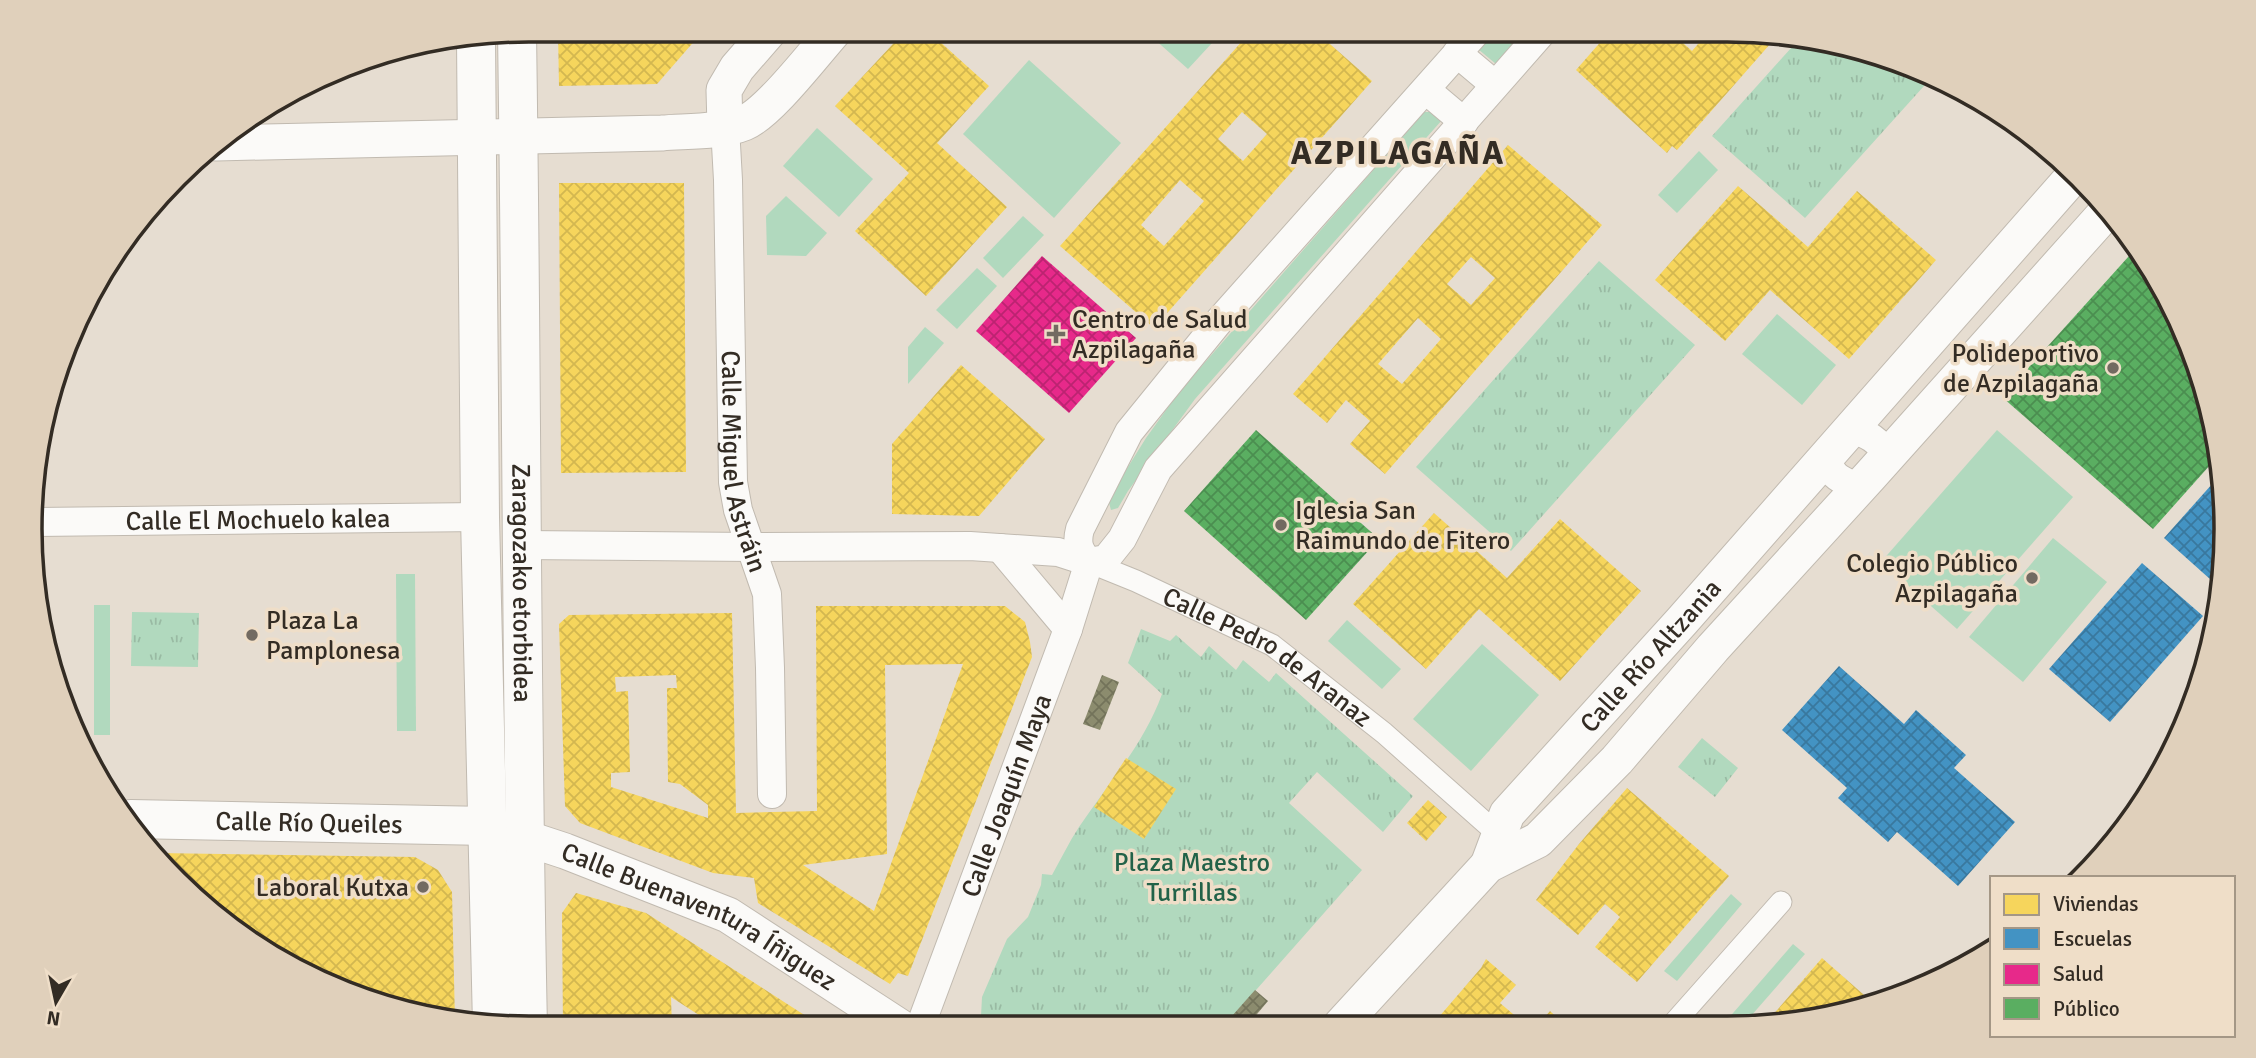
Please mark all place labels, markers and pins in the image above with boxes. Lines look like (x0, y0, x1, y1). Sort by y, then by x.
place label: Centro de Salud Azpilagaña (1072, 304, 1248, 366)
marker: Centro de Salud Azpilagaña (1046, 324, 1066, 344)
place label: Polideportivo de Azpilagaña (1943, 338, 2099, 400)
marker: Polideportivo de Azpilagaña (2105, 360, 2121, 376)
place label: Iglesia San Raimundo de Fitero (1295, 495, 1510, 557)
marker: Iglesia San Raimundo de Fitero (1273, 517, 1289, 533)
place label: Colegio Público Azpilagaña (1846, 548, 2018, 610)
marker: Colegio Público Azpilagaña (2024, 570, 2040, 586)
place label: Plaza La Pamplonesa (266, 605, 401, 667)
marker: Plaza La Pamplonesa (244, 627, 260, 643)
place label: Laboral Kutxa (256, 872, 409, 904)
marker: Laboral Kutxa (415, 879, 431, 895)

